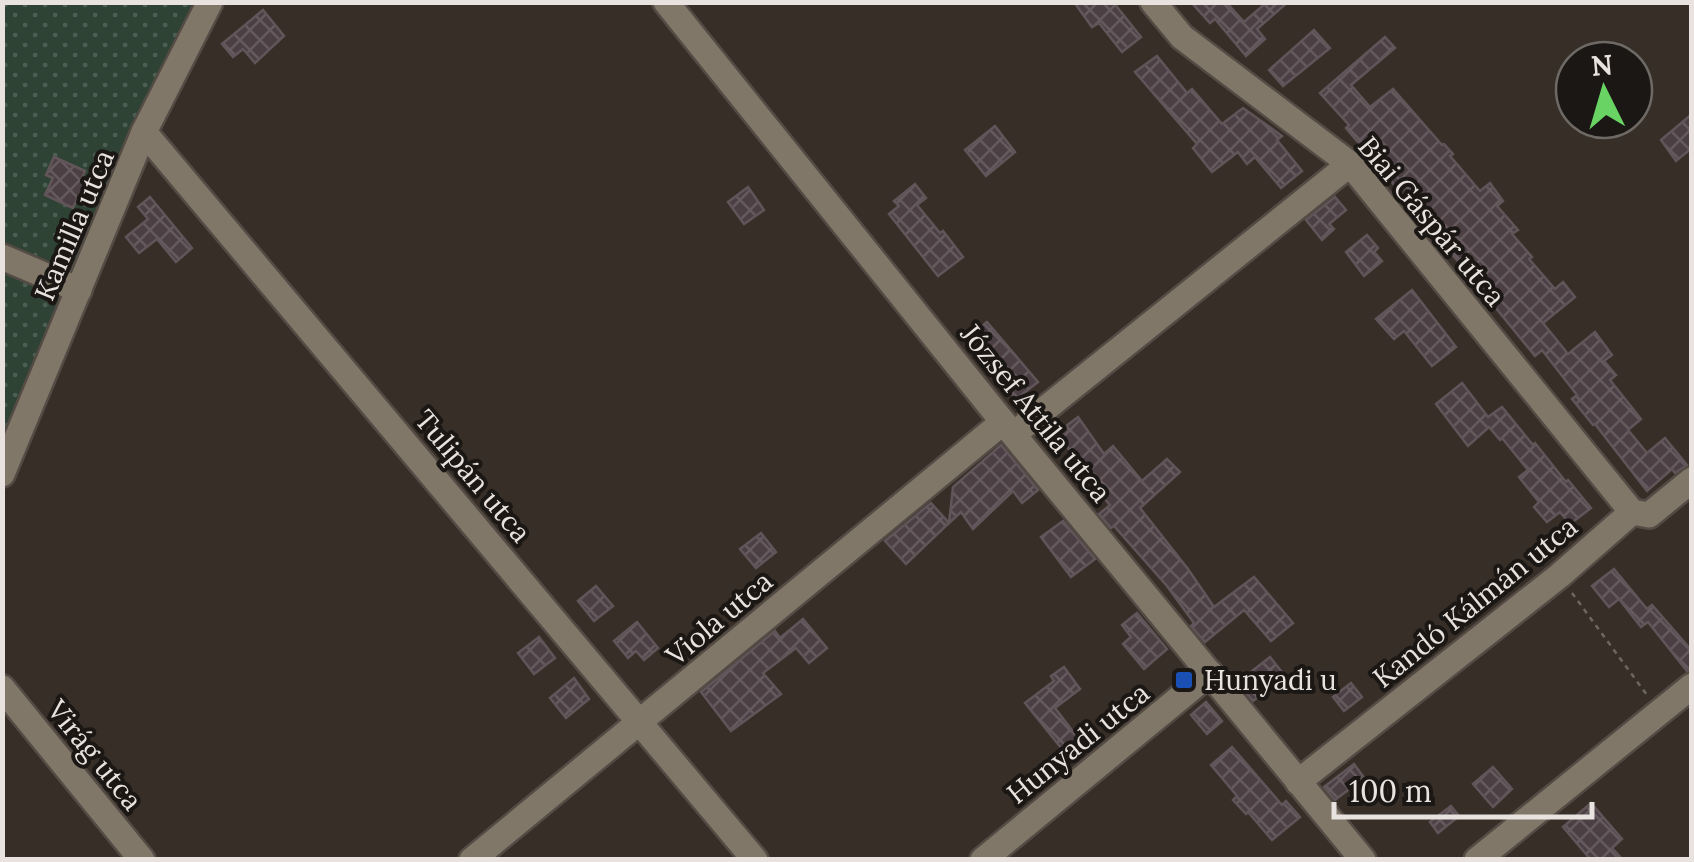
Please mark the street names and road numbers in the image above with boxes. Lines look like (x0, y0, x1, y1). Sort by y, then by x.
street label: Biai Gáspár utca (1350, 129, 1514, 313)
street label: Kamilla utca (26, 144, 122, 306)
street label: József Attila utca (952, 316, 1119, 510)
street label: Tulipán utca (407, 402, 539, 550)
street label: Kandó Kálmán utca (1365, 508, 1585, 696)
street label: Viola utca (657, 563, 780, 674)
street label: Hunyadi utca (999, 675, 1157, 811)
street label: Virág utca (39, 692, 150, 818)

